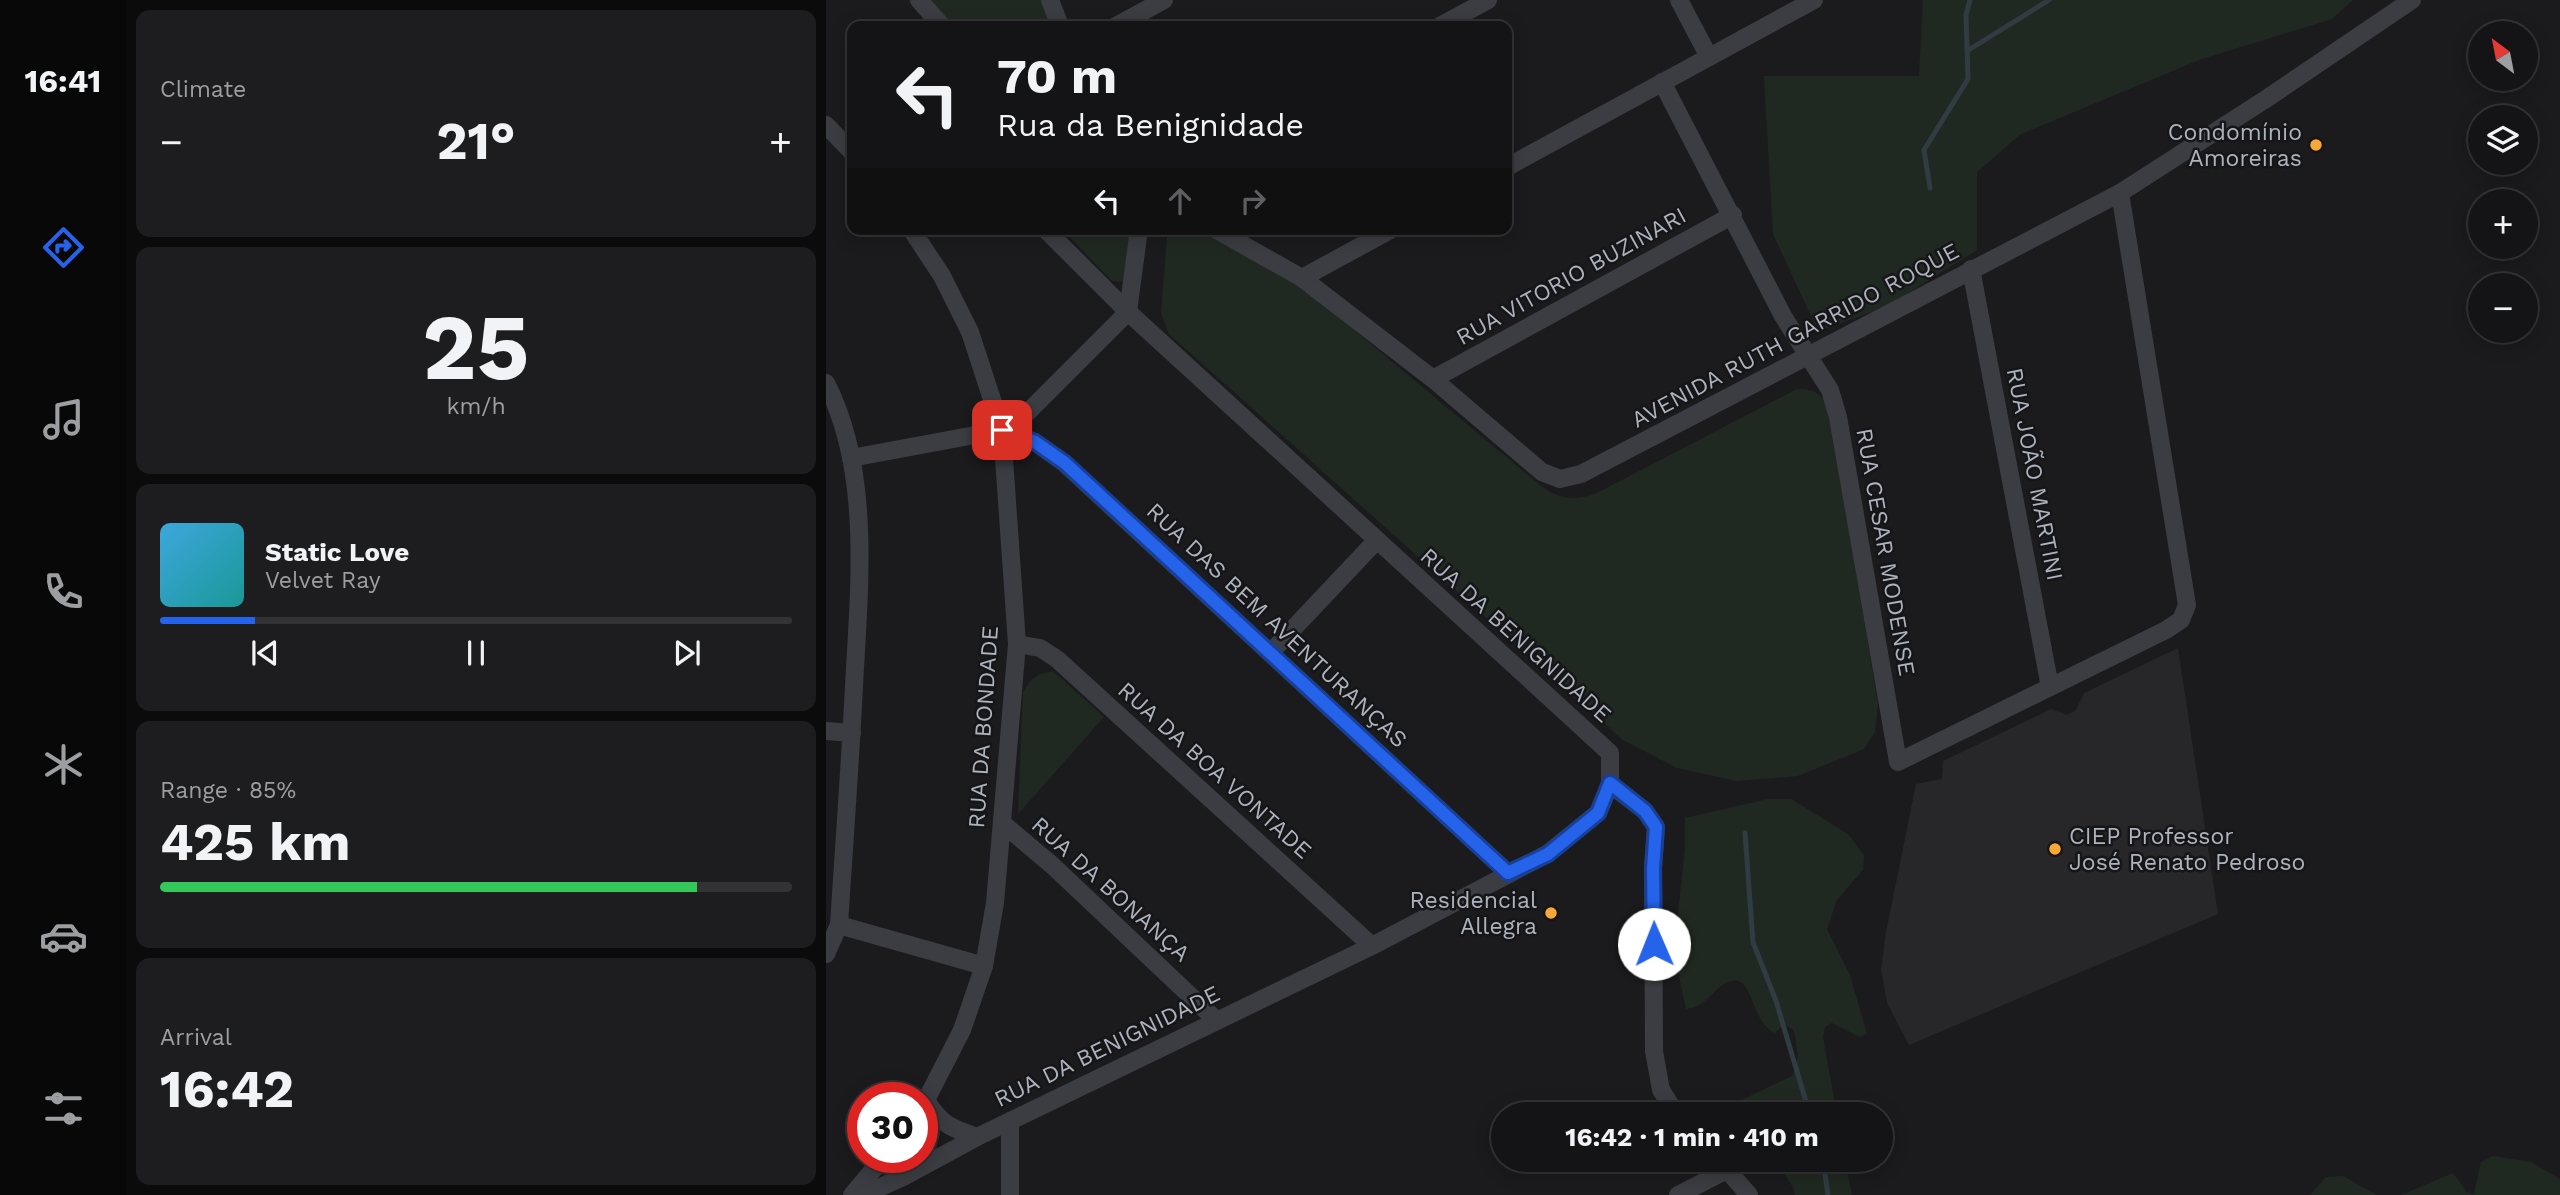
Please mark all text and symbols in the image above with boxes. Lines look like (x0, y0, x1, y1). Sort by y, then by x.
north arrow (2468, 21, 2538, 91)
map controls (2468, 21, 2538, 343)
text: 70 m (997, 47, 1117, 105)
icon: left (882, 49, 973, 140)
text: 16:41 (25, 62, 101, 100)
text: Climate (160, 76, 246, 103)
button: layers (2468, 105, 2538, 175)
text: Rua da Benignidade (997, 106, 1304, 144)
text: 21° (436, 111, 516, 172)
place label: Condomínio Amoreiras (2168, 119, 2302, 172)
text: − (160, 120, 183, 164)
text: + (769, 120, 792, 164)
marker: Condomínio Amoreiras (2308, 137, 2324, 153)
icon: left (1088, 182, 1126, 220)
icon: ahead (1161, 182, 1199, 220)
icon: right (1234, 182, 1272, 220)
button: + (2468, 189, 2538, 259)
street label: RUA VITORIO BUZINARI (1452, 202, 1691, 351)
icon: directions (39, 223, 88, 272)
street label: AVENIDA RUTH GARRIDO ROQUE (1627, 237, 1964, 433)
button: − (2468, 273, 2538, 343)
text: 25 (422, 294, 530, 401)
street label: RUA JOÃO MARTINI (2001, 365, 2068, 583)
text: km/h (446, 393, 506, 420)
icon: music (39, 395, 88, 444)
pin (972, 400, 1032, 460)
icon: arrive (983, 411, 1021, 449)
street label: RUA CESAR MODENSE (1850, 426, 1921, 678)
street label: RUA DAS BEM AVENTURANÇAS (1141, 497, 1413, 753)
text: Static Love (265, 537, 409, 567)
street label: RUA DA BENIGNIDADE (1415, 543, 1617, 728)
icon: phone (39, 567, 88, 616)
text: Velvet Ray (265, 567, 381, 594)
street label: RUA DA BONDADE (963, 625, 1004, 829)
icon: previous (246, 634, 284, 672)
icon: pause (457, 634, 495, 672)
icon: next (668, 634, 706, 672)
street label: RUA DA BOA VONTADE (1112, 676, 1317, 864)
icon: climate (39, 740, 88, 789)
text: Range · 85% (160, 777, 296, 804)
street label: RUA DA BONANÇA (1026, 811, 1195, 967)
text: 425 km (160, 812, 350, 873)
place label: CIEP Professor José Renato Pedroso (2069, 823, 2305, 876)
marker: CIEP Professor José Renato Pedroso (2047, 841, 2063, 857)
place label: Residencial Allegra (1410, 887, 1537, 940)
marker: Residencial Allegra (1543, 905, 1559, 921)
position arrow (1617, 907, 1691, 981)
icon: car (39, 912, 88, 961)
street label: RUA DA BENIGNIDADE (990, 980, 1224, 1113)
text: Arrival (160, 1024, 232, 1051)
text: 16:42 (160, 1059, 294, 1120)
speed limit sign: 30 (847, 1082, 938, 1173)
icon: filters (39, 1084, 88, 1133)
text: 16:42 · 1 min · 410 m (1565, 1122, 1819, 1152)

